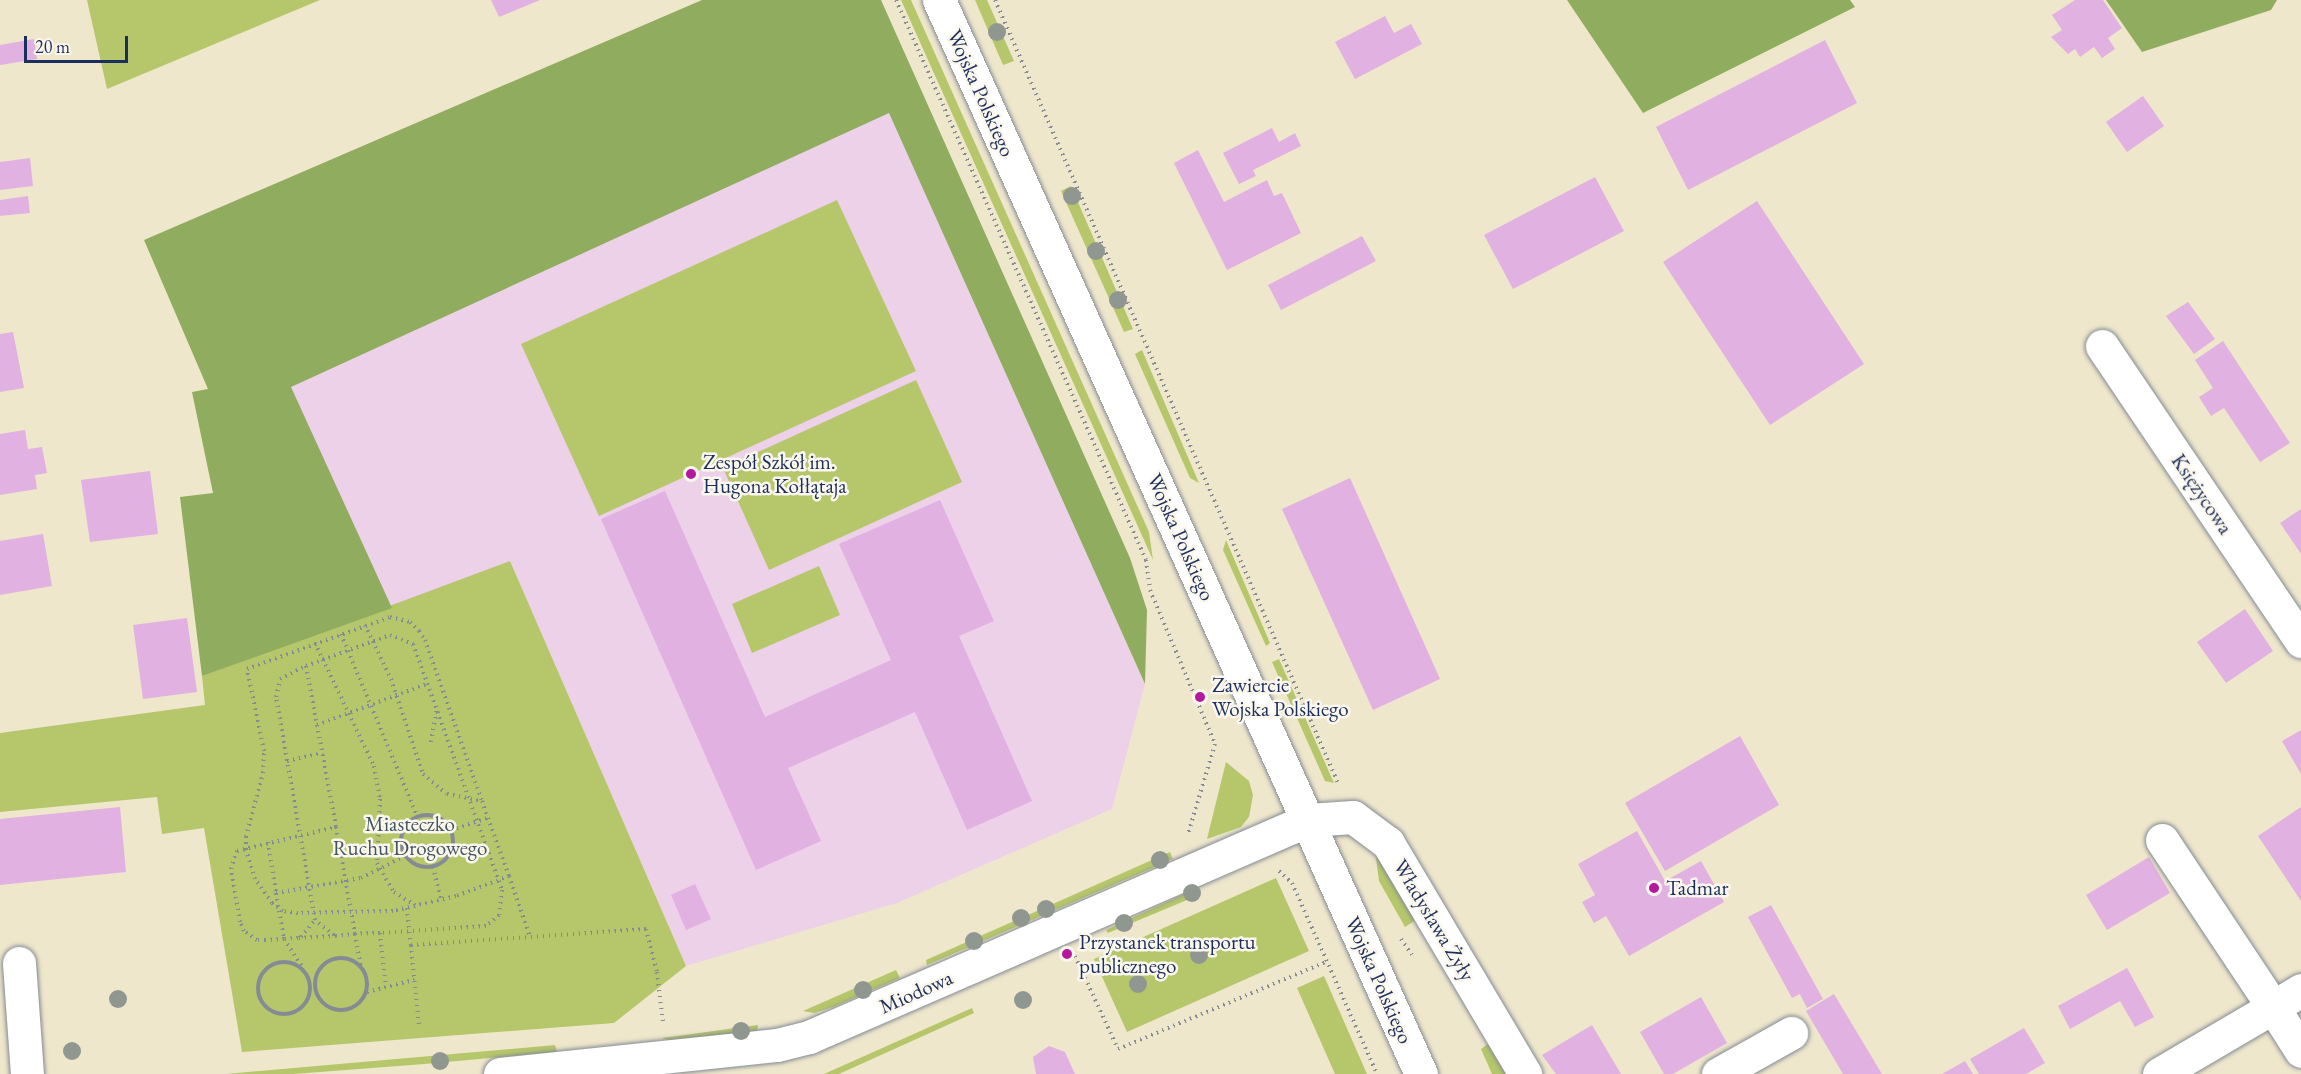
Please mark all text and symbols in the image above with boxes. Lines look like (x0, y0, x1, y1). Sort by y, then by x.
scale bar (27, 24, 130, 62)
street label: Wojska Polskiego (942, 25, 1020, 161)
text: 20 m (35, 35, 70, 58)
place label: Zespół Szkół im. Hugona Kołłątaja (703, 449, 847, 499)
street label: Księżycowa (2166, 449, 2238, 539)
marker: Zespół Szkół im. Hugona Kołłątaja (684, 467, 698, 481)
street label: Wojska Polskiego (1142, 469, 1220, 605)
place label: Zawiercie Wojska Polskiego (1212, 672, 1349, 722)
marker: Zawiercie Wojska Polskiego (1193, 690, 1207, 704)
park label: Miasteczko Ruchu Drogowego (333, 811, 487, 861)
street label: Władysława Żyły (1388, 855, 1480, 985)
place label: Tadmar (1666, 875, 1729, 901)
marker: Tadmar (1647, 881, 1661, 895)
street label: Wojska Polskiego (1340, 912, 1418, 1048)
place label: Przystanek transportu publicznego (1079, 929, 1256, 979)
marker: Przystanek transportu publicznego (1060, 947, 1074, 961)
street label: Miodowa (875, 965, 957, 1019)

